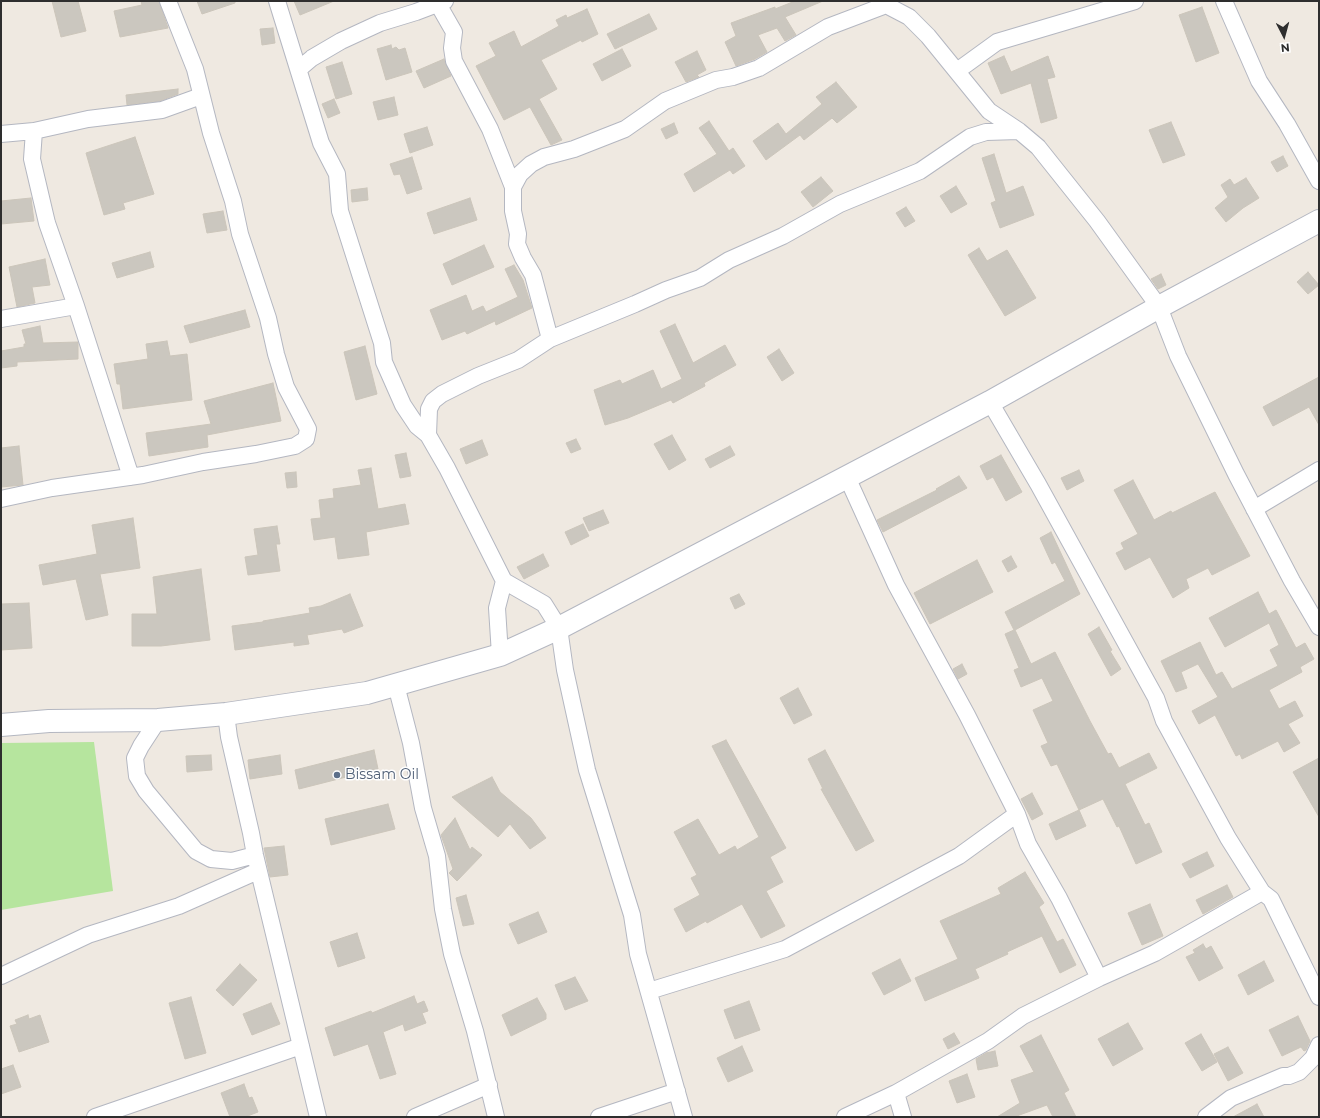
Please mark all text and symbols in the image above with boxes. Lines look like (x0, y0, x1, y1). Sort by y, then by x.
north arrow (1264, 16, 1304, 56)
text: N (1280, 41, 1290, 55)
place label: Bissam Oil (345, 767, 419, 783)
marker: Bissam Oil (332, 770, 342, 780)

